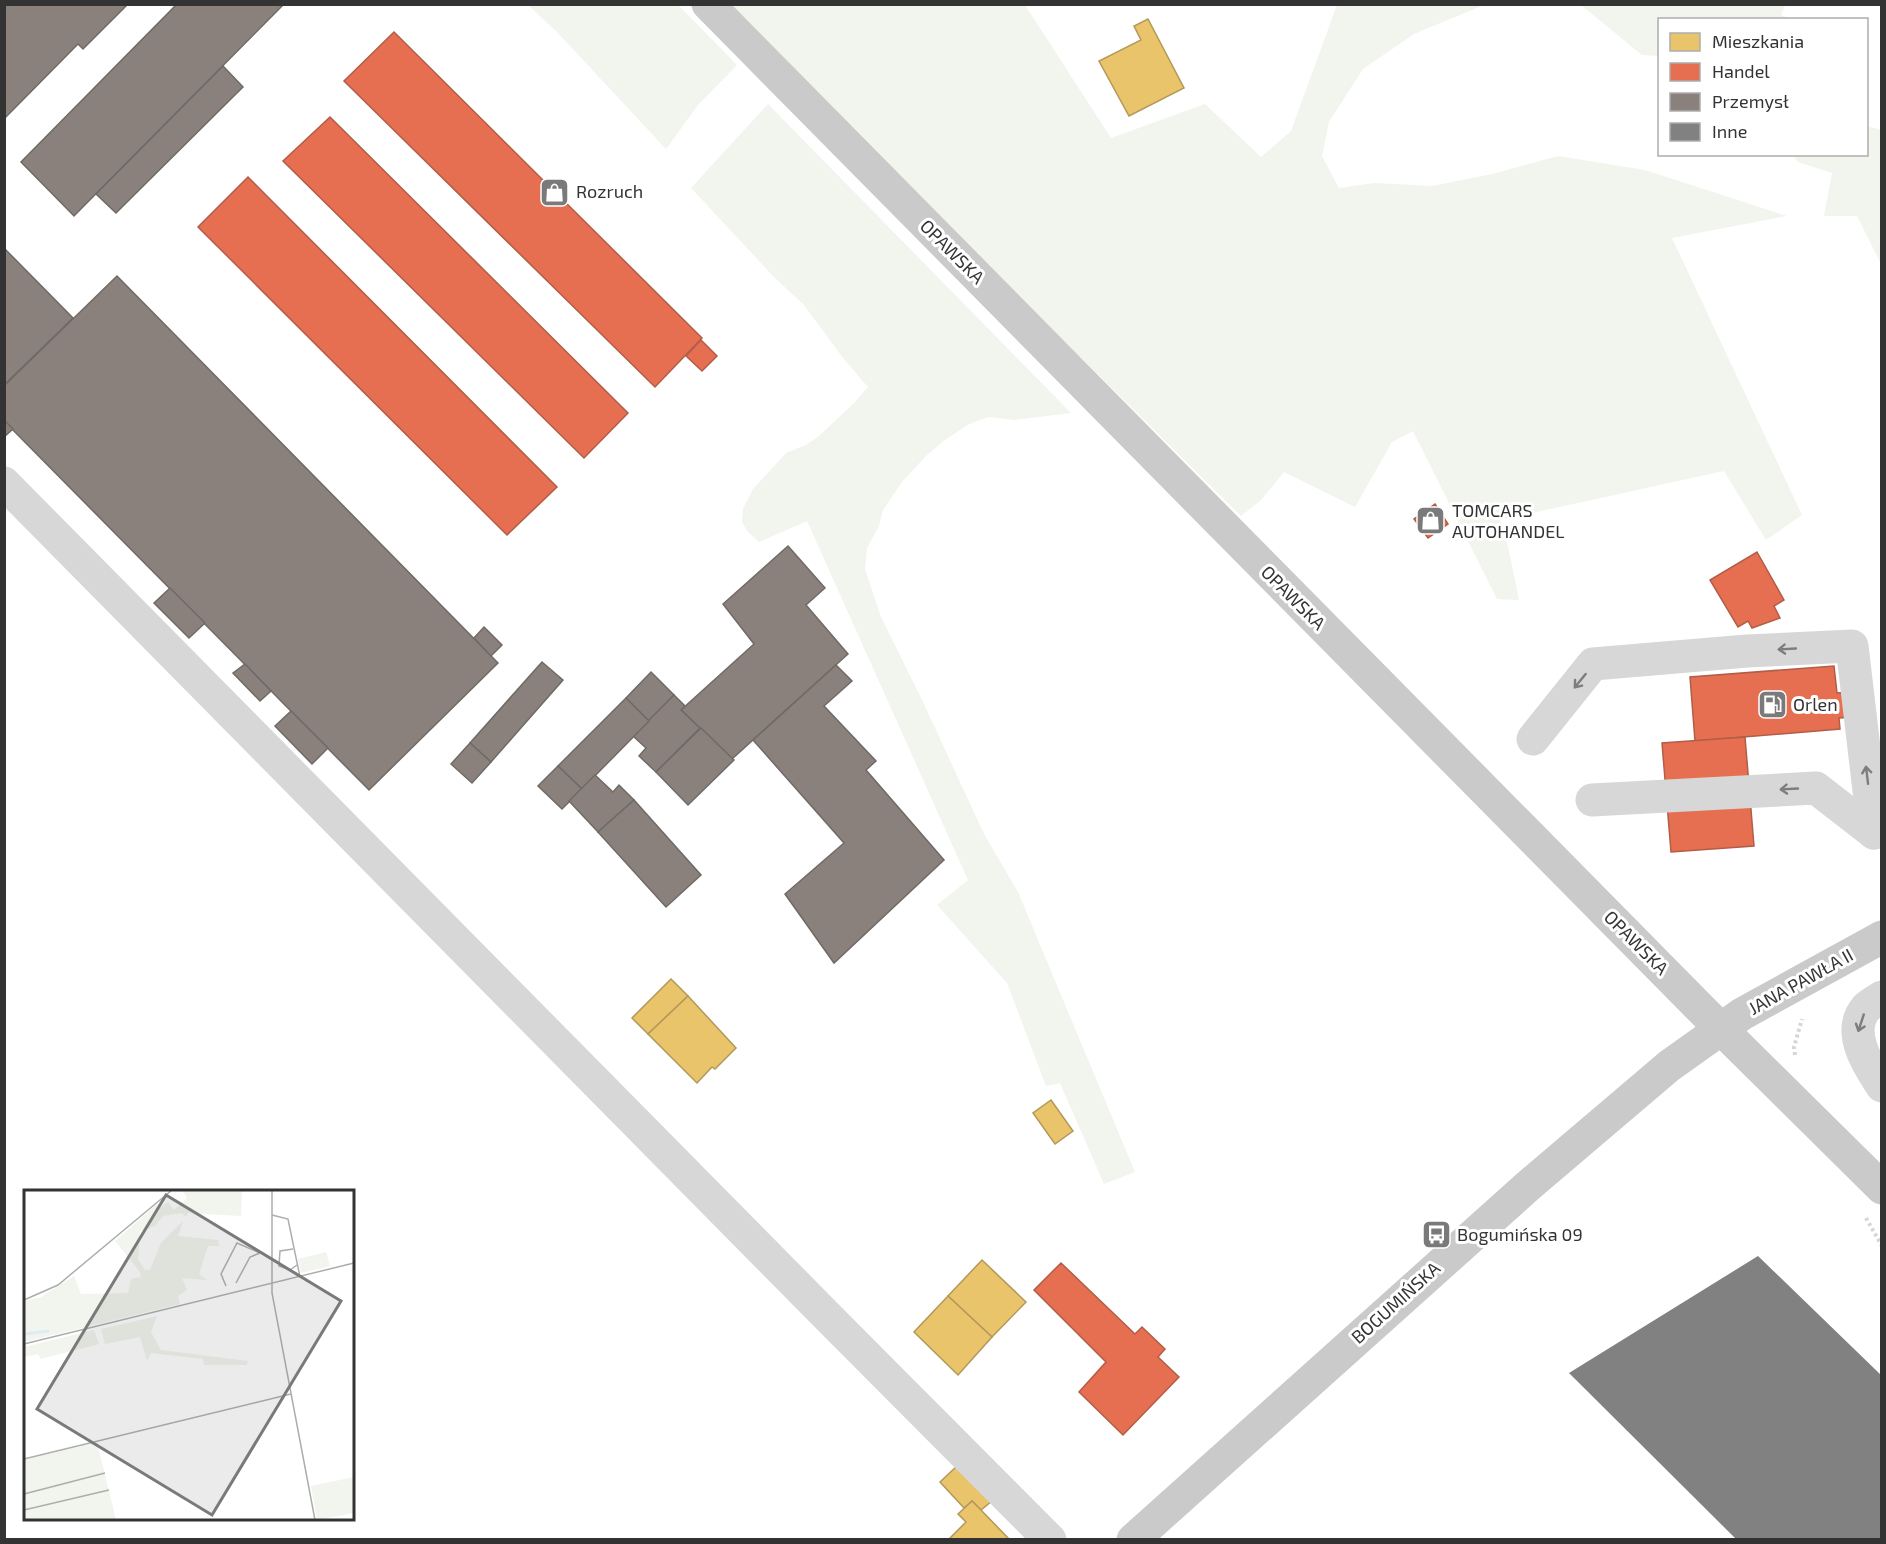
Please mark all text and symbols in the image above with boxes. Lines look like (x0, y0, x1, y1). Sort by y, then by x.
legend (1658, 18, 1868, 156)
text: Mieszkania (1712, 30, 1804, 52)
text: Handel (1712, 60, 1770, 82)
text: Przemysł (1712, 90, 1789, 112)
text: Inne (1712, 120, 1747, 142)
shop icon: Rozruch (539, 176, 571, 208)
place label: Rozruch (576, 180, 643, 202)
street label: OPAWSKA (916, 215, 990, 289)
place label: TOMCARS AUTOHANDEL (1452, 499, 1565, 542)
shop icon: TOMCARS AUTOHANDEL (1415, 505, 1447, 537)
street label: OPAWSKA (1257, 561, 1331, 635)
one-way arrow (1777, 644, 1797, 655)
one-way arrow (1573, 673, 1586, 689)
fuel station icon: Orlen (1756, 689, 1788, 721)
place label: Orlen (1793, 693, 1838, 715)
one-way arrow (1861, 766, 1872, 786)
one-way arrow (1780, 784, 1800, 795)
street label: OPAWSKA (1600, 906, 1674, 980)
street label: JANA PAWŁA II (1744, 943, 1857, 1019)
one-way arrow (1854, 1013, 1865, 1032)
inset map (24, 1190, 354, 1520)
bus stop icon: Bogumińska 09 (1420, 1219, 1452, 1251)
place label: Bogumińska 09 (1457, 1223, 1583, 1245)
street label: BOGUMIŃSKA (1346, 1256, 1445, 1348)

